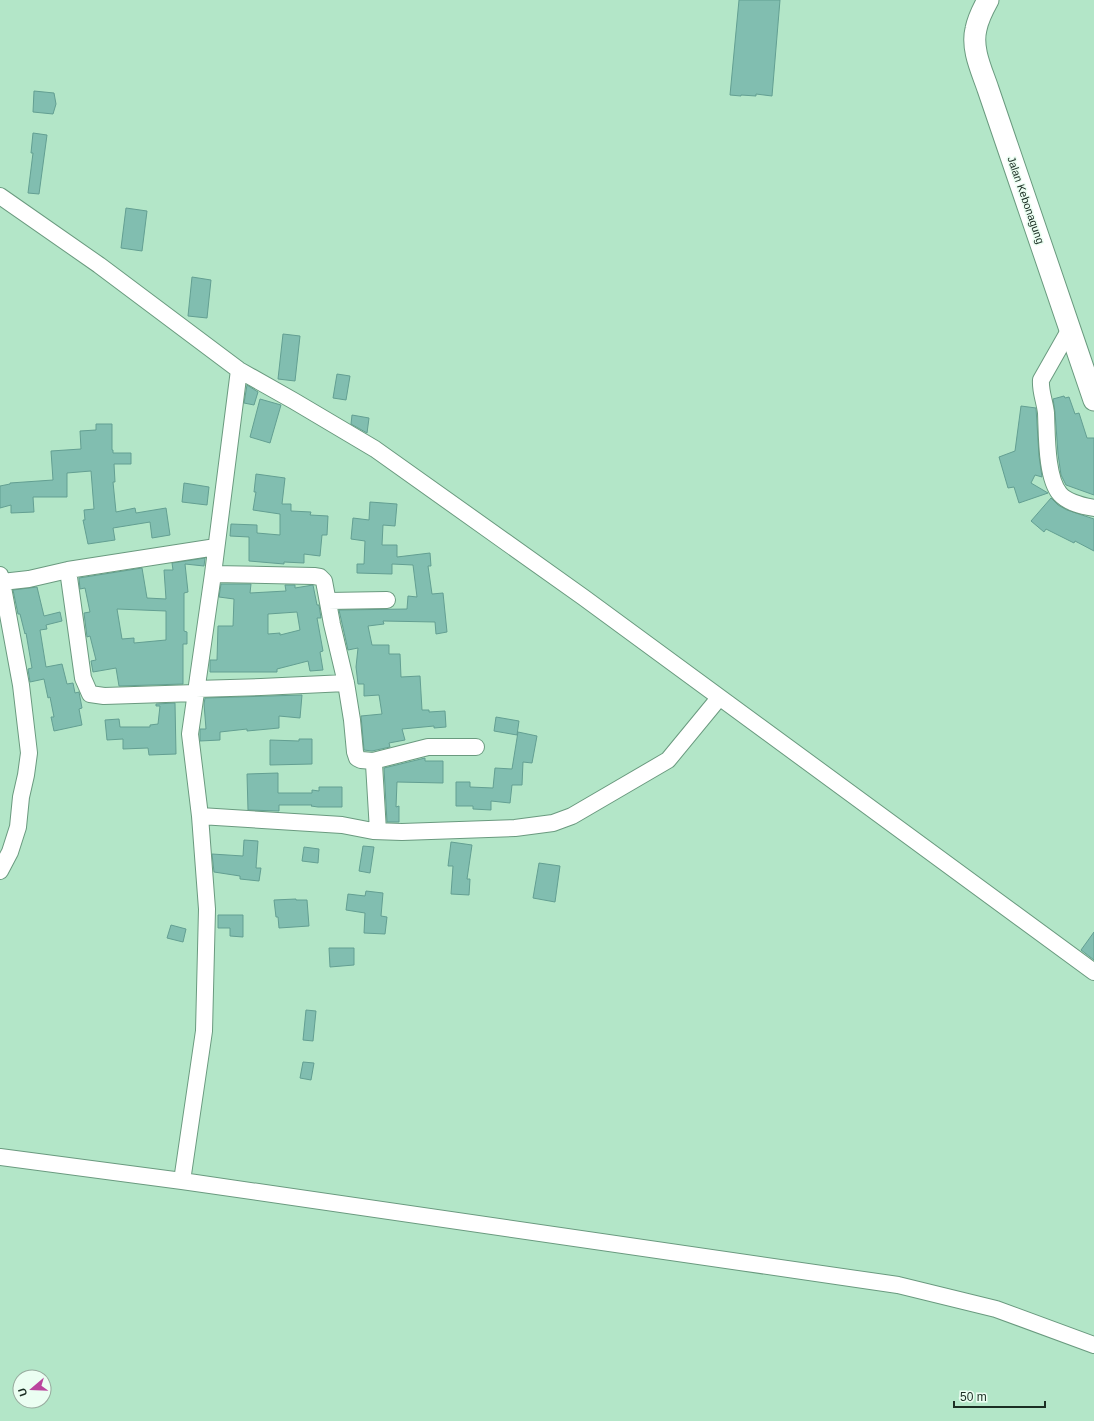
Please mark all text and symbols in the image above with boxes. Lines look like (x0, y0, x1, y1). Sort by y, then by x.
street label: Jalan Kebonagung (1005, 155, 1047, 245)
north arrow (12, 1369, 52, 1409)
scale bar (954, 1383, 1045, 1409)
text: U (16, 1386, 30, 1398)
text: 50 m (960, 1390, 987, 1404)

